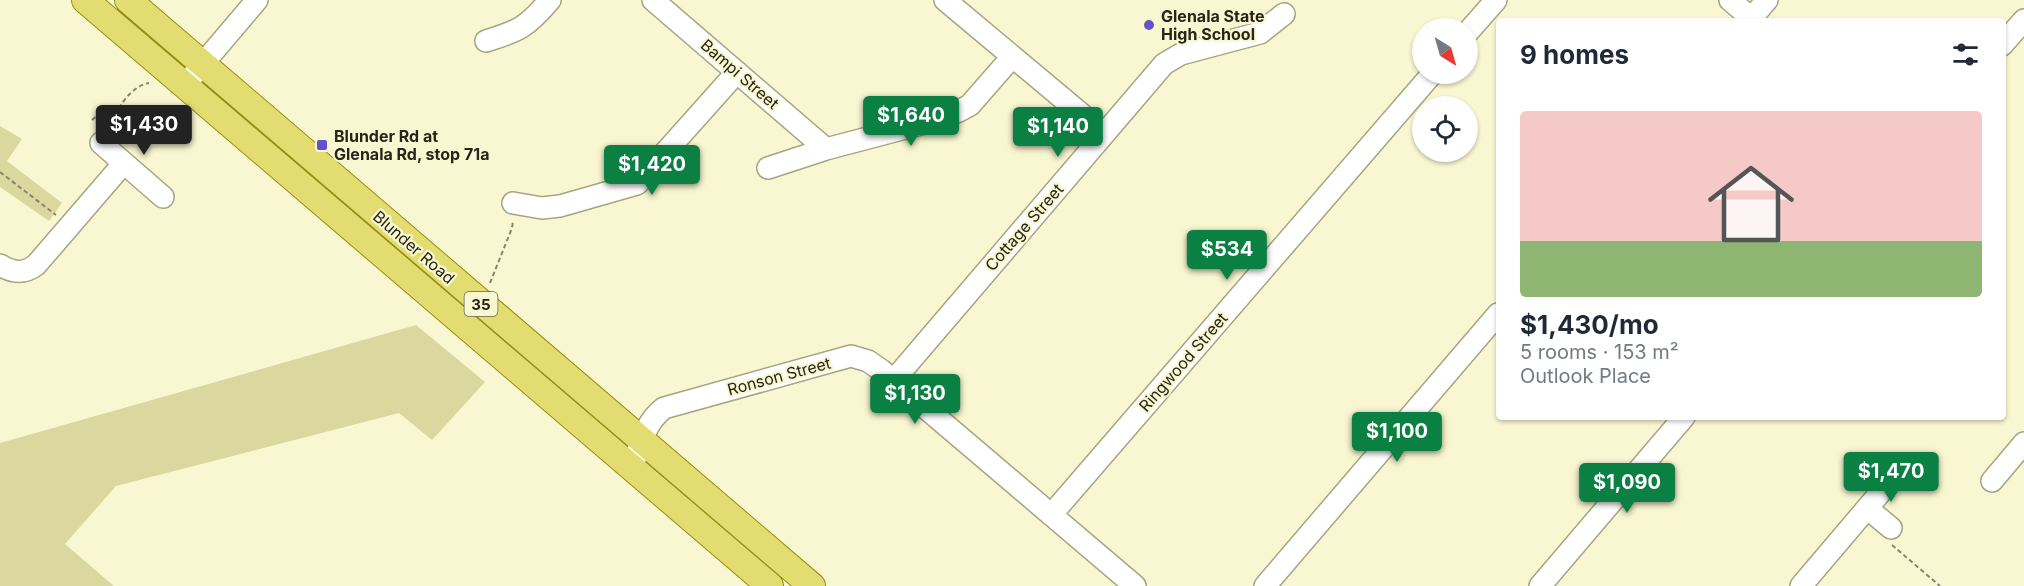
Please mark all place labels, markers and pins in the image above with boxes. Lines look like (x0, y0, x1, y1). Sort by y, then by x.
place label: Glenala State High School (1161, 6, 1264, 44)
marker: Glenala State High School (1142, 18, 1156, 32)
pin: $1,640 (862, 96, 960, 147)
pin: $1,430 (95, 105, 193, 156)
pin: $1,140 (1009, 107, 1107, 158)
place label: Blunder Rd at Glenala Rd, stop 71a (334, 126, 489, 164)
marker: Blunder Rd at Glenala Rd, stop 71a (315, 138, 329, 152)
pin: $1,420 (603, 145, 701, 196)
pin: $534 (1191, 230, 1263, 281)
pin: $1,130 (866, 374, 964, 425)
pin: $1,100 (1348, 412, 1446, 463)
pin: $1,470 (1842, 452, 1940, 503)
pin: $1,090 (1578, 463, 1676, 514)

